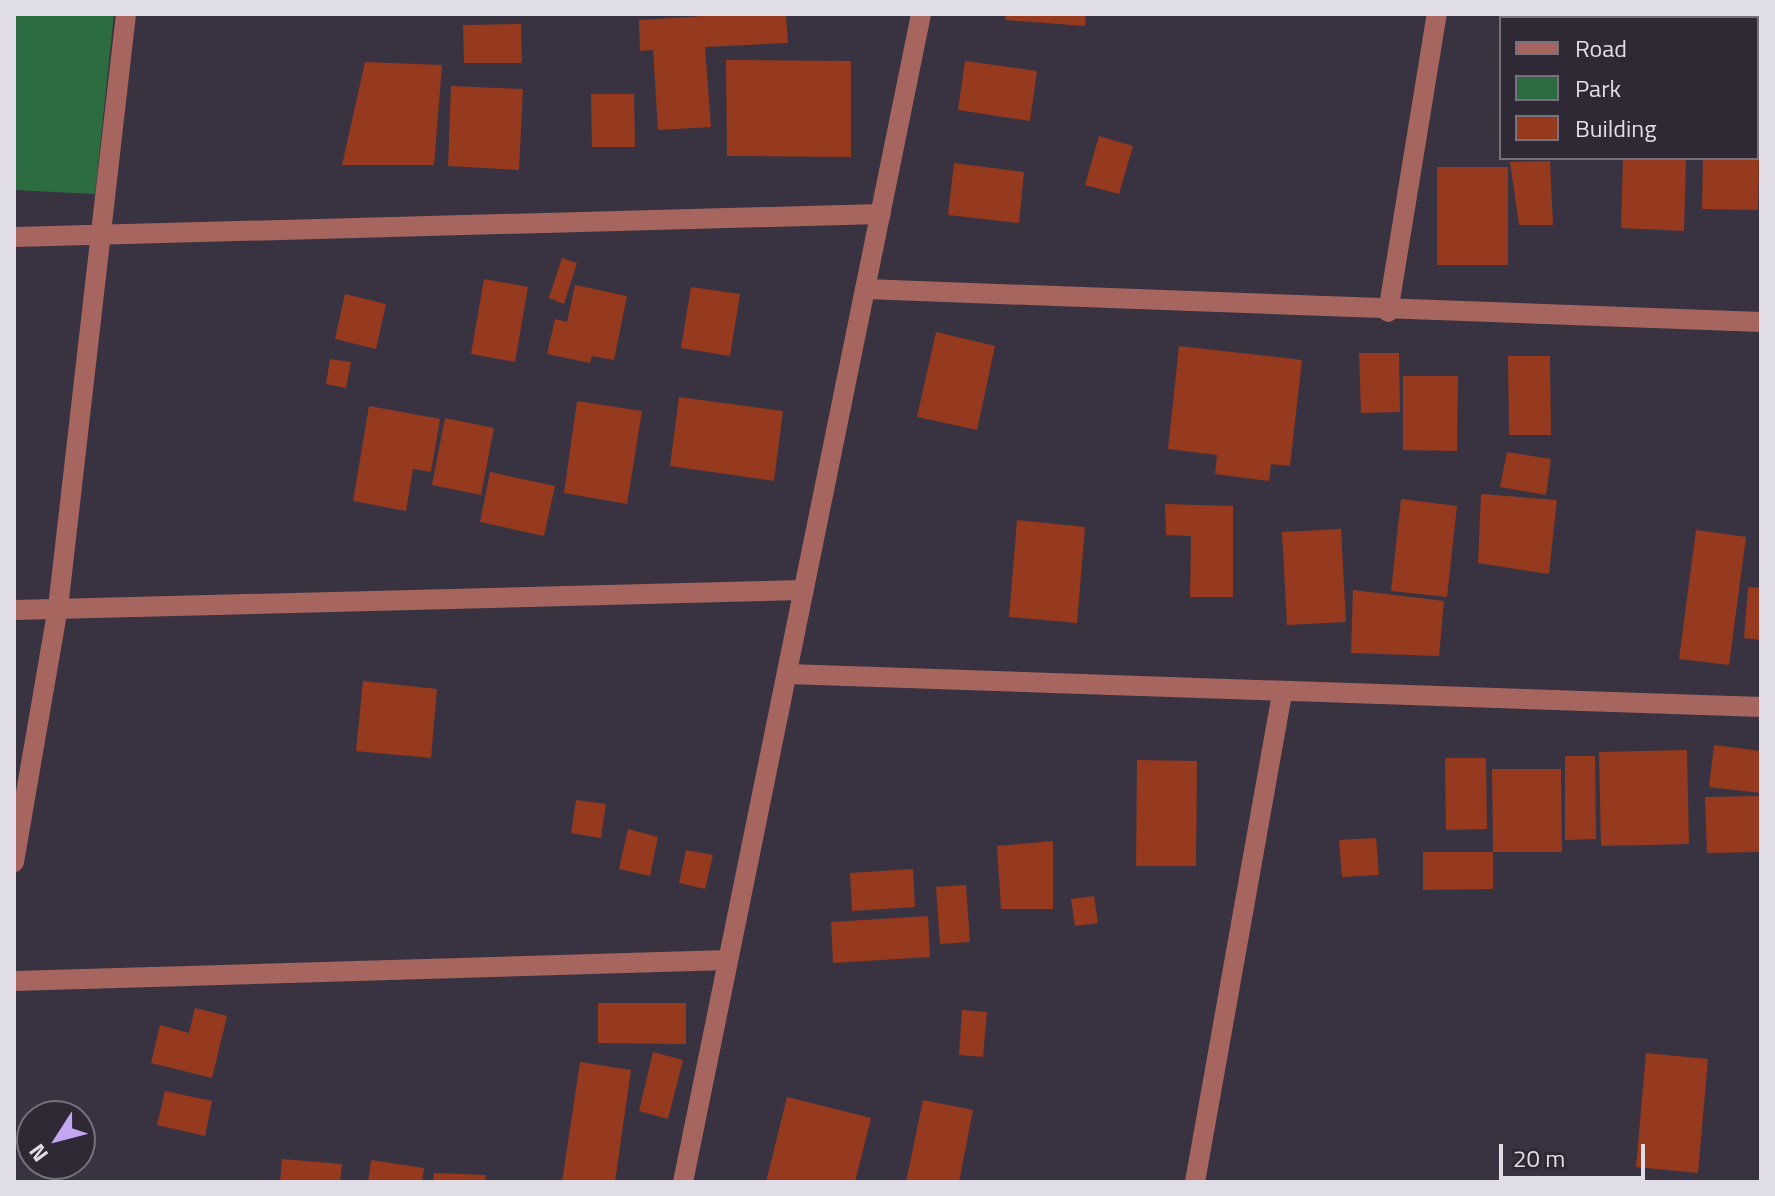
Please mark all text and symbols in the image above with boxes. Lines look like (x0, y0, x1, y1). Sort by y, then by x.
legend (1499, 16, 1759, 160)
text: Road (1575, 30, 1627, 66)
text: Park (1575, 70, 1621, 106)
text: Building (1575, 110, 1657, 146)
north arrow (16, 1100, 96, 1180)
scale bar (1503, 1128, 1649, 1178)
text: N (20, 1137, 56, 1169)
text: 20 m (1513, 1140, 1565, 1176)

